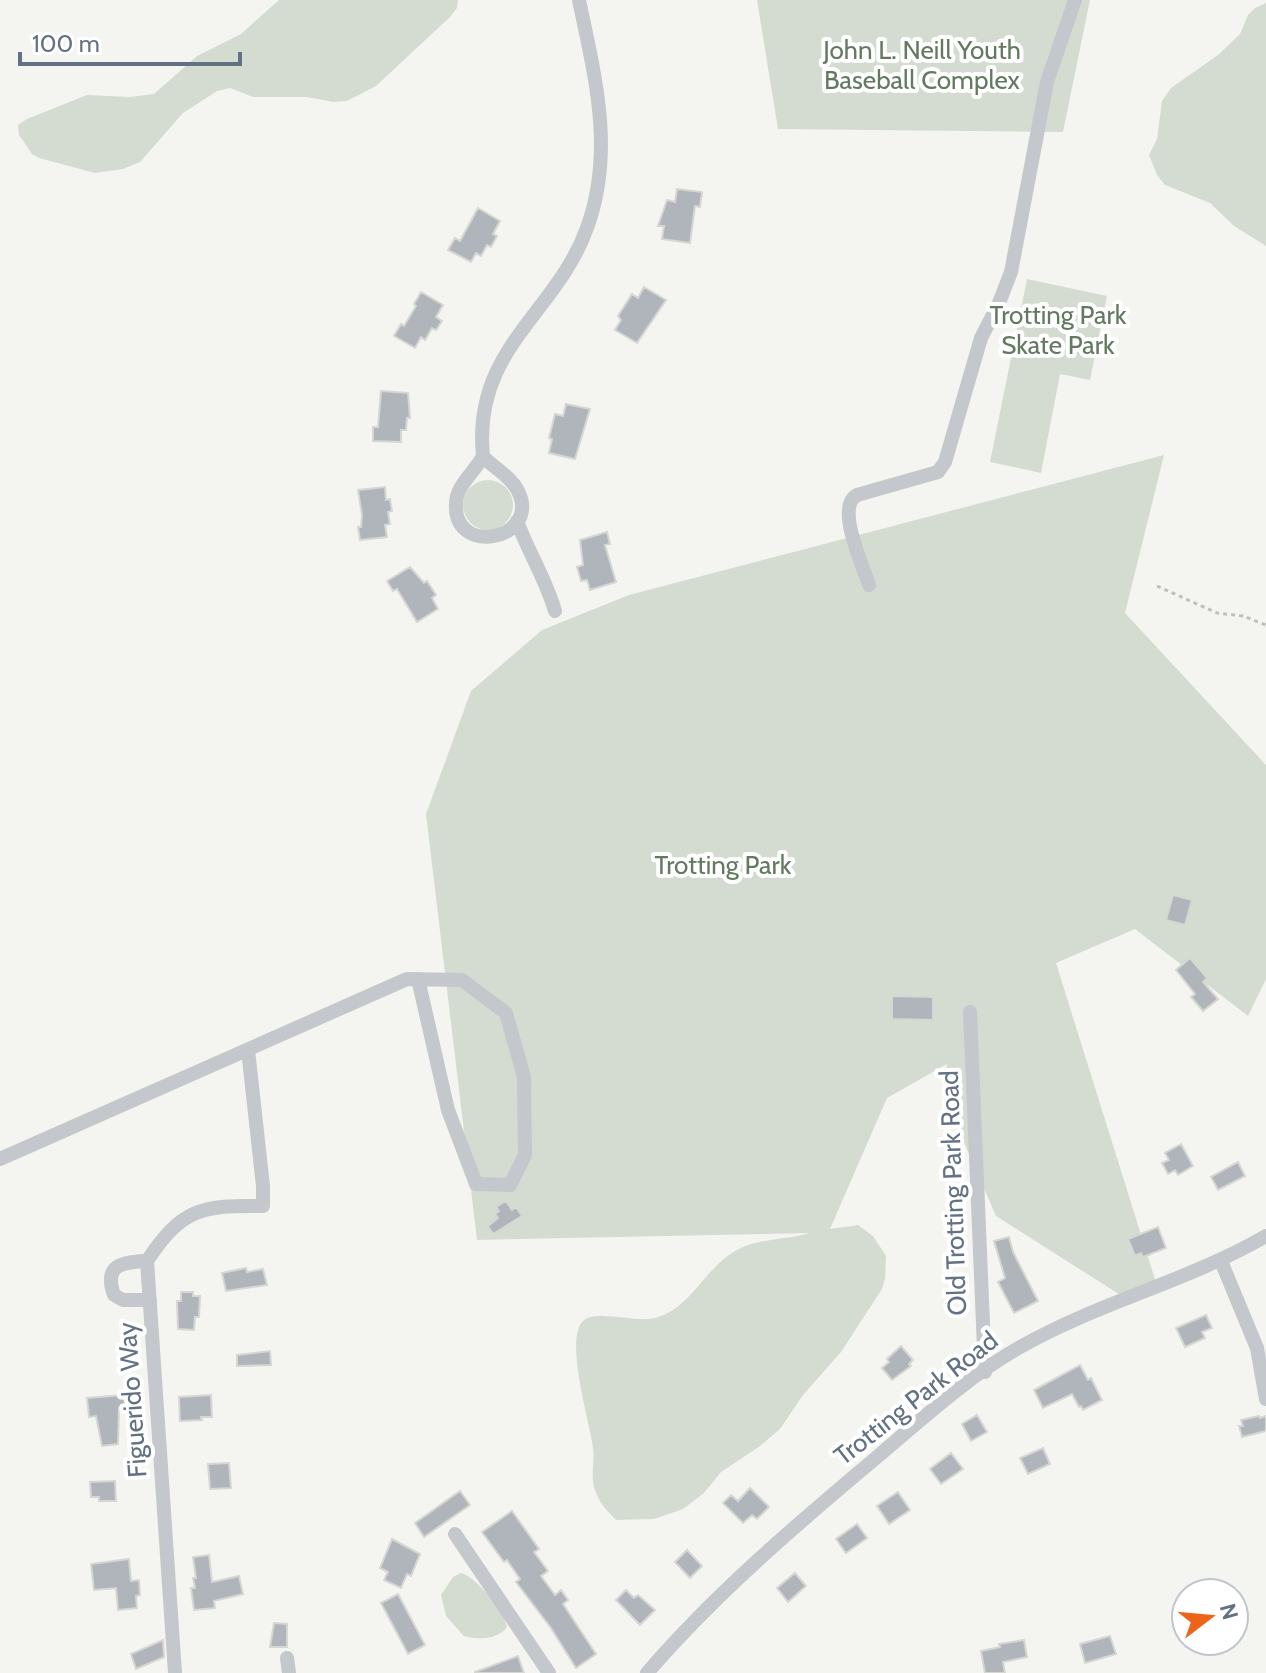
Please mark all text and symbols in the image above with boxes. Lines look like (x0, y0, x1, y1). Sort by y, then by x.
scale bar (20, 16, 240, 66)
text: 100 m (32, 29, 100, 58)
park label: John L. Neill Youth Baseball Complex (822, 34, 1021, 96)
park label: Trotting Park Skate Park (990, 299, 1127, 361)
park label: Trotting Park (655, 849, 792, 881)
street label: Old Trotting Park Road (933, 1070, 973, 1316)
street label: Figuerido Way (111, 1321, 153, 1479)
street label: Trotting Park Road (828, 1324, 1004, 1472)
north arrow (1170, 1577, 1250, 1657)
text: N (1214, 1600, 1244, 1623)

